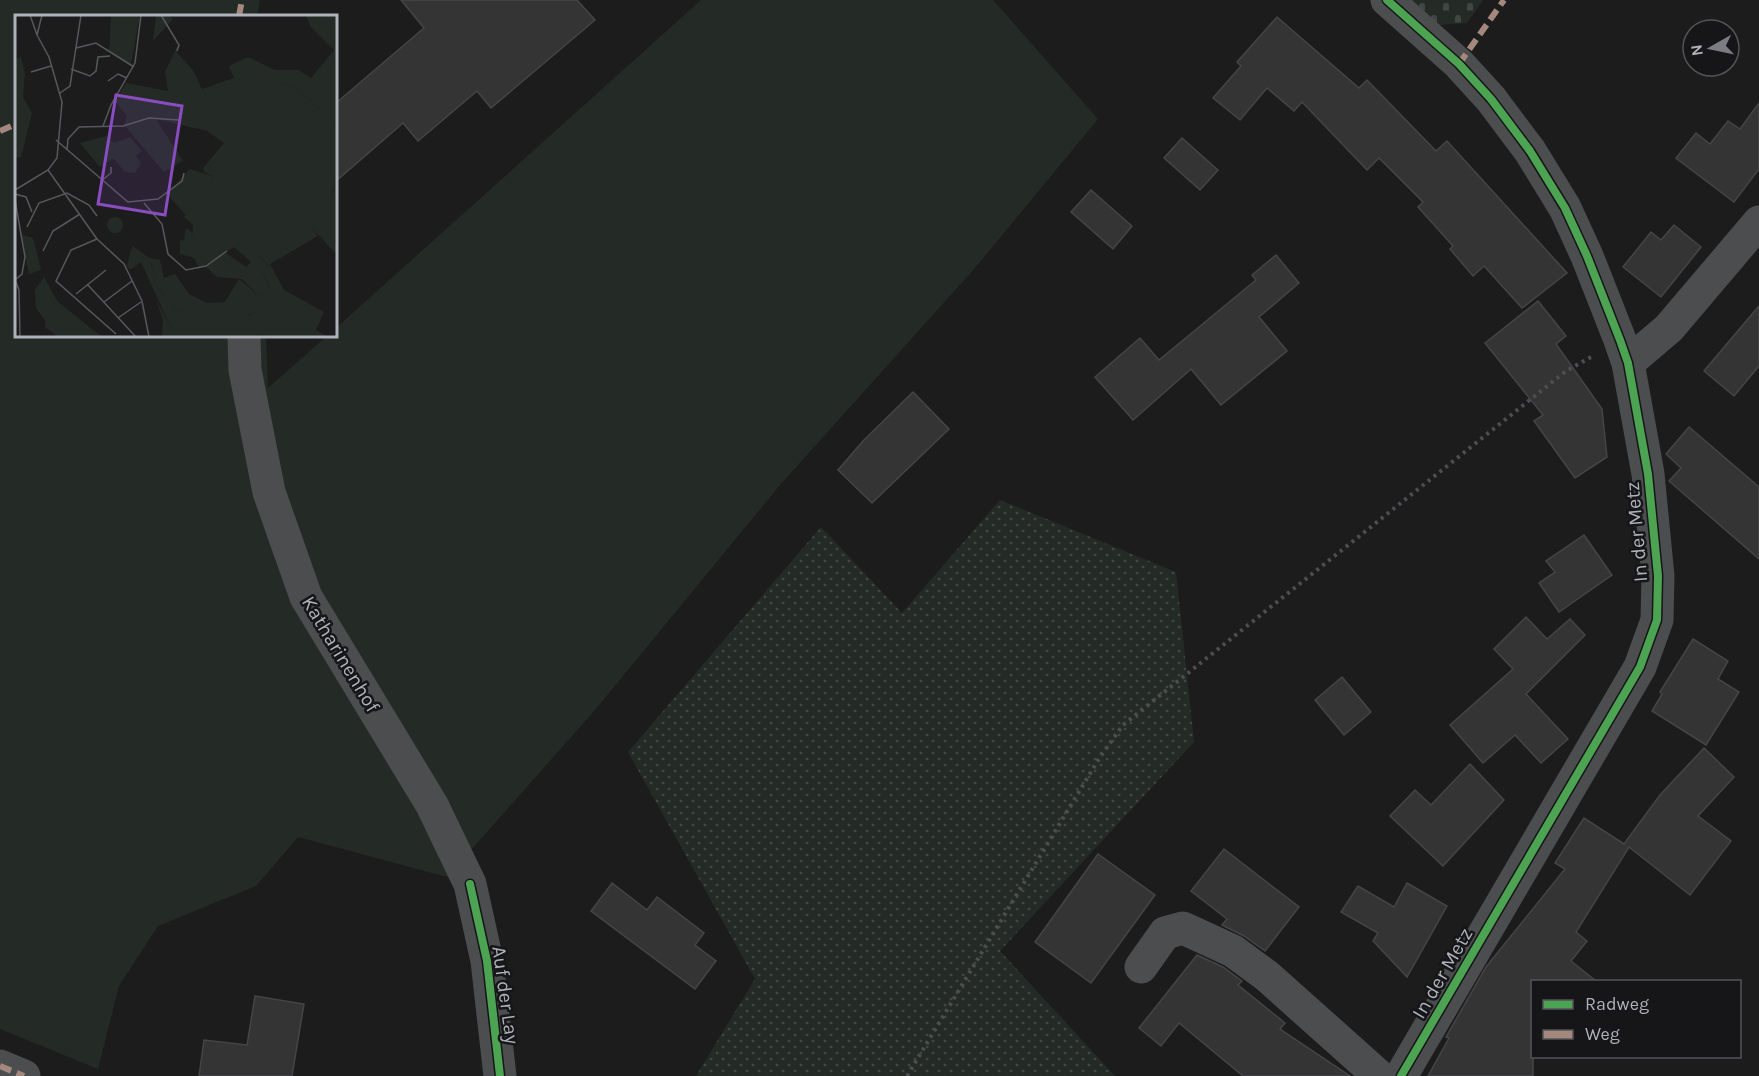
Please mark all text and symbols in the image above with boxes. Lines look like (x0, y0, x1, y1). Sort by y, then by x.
inset map (15, 15, 338, 338)
north arrow (1681, 18, 1741, 78)
text: N (1686, 43, 1707, 57)
street label: In der Metz (1621, 481, 1652, 583)
street label: Katharinenhof (297, 592, 384, 717)
street label: In der Metz (1407, 924, 1478, 1023)
street label: Auf der Lay (487, 944, 524, 1046)
legend (1531, 980, 1741, 1058)
text: Radweg (1585, 993, 1649, 1015)
text: Weg (1585, 1023, 1620, 1045)

